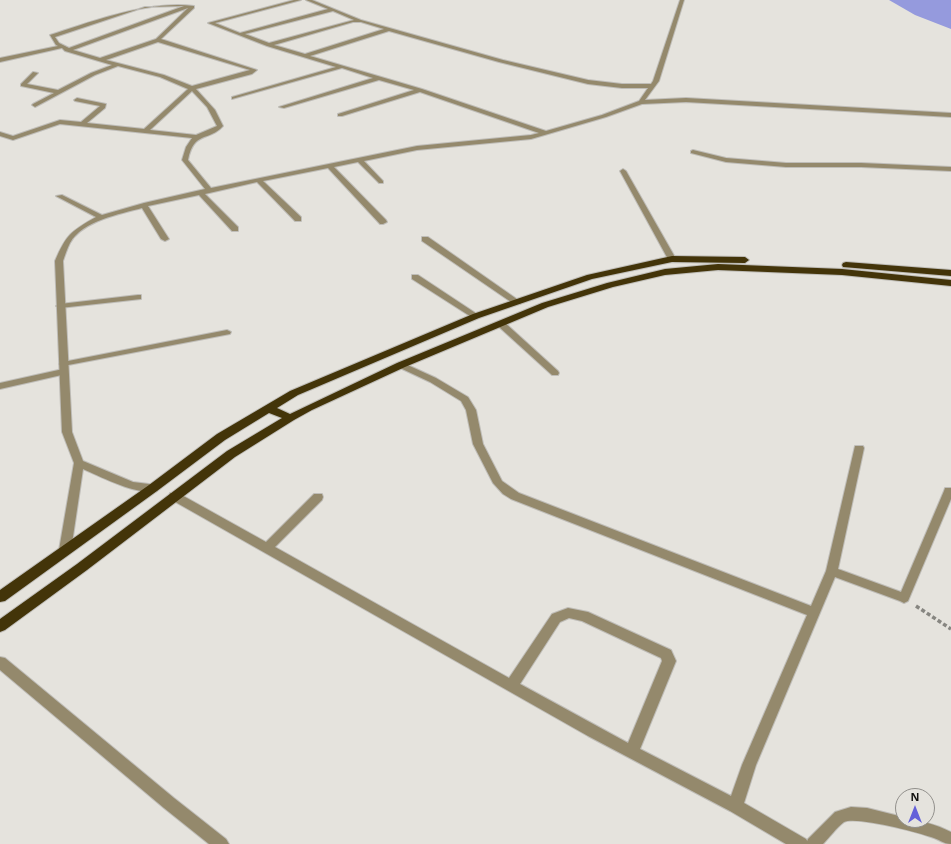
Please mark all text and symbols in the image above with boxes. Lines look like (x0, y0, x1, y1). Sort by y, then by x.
north arrow (895, 788, 935, 828)
text: N (911, 789, 919, 804)

